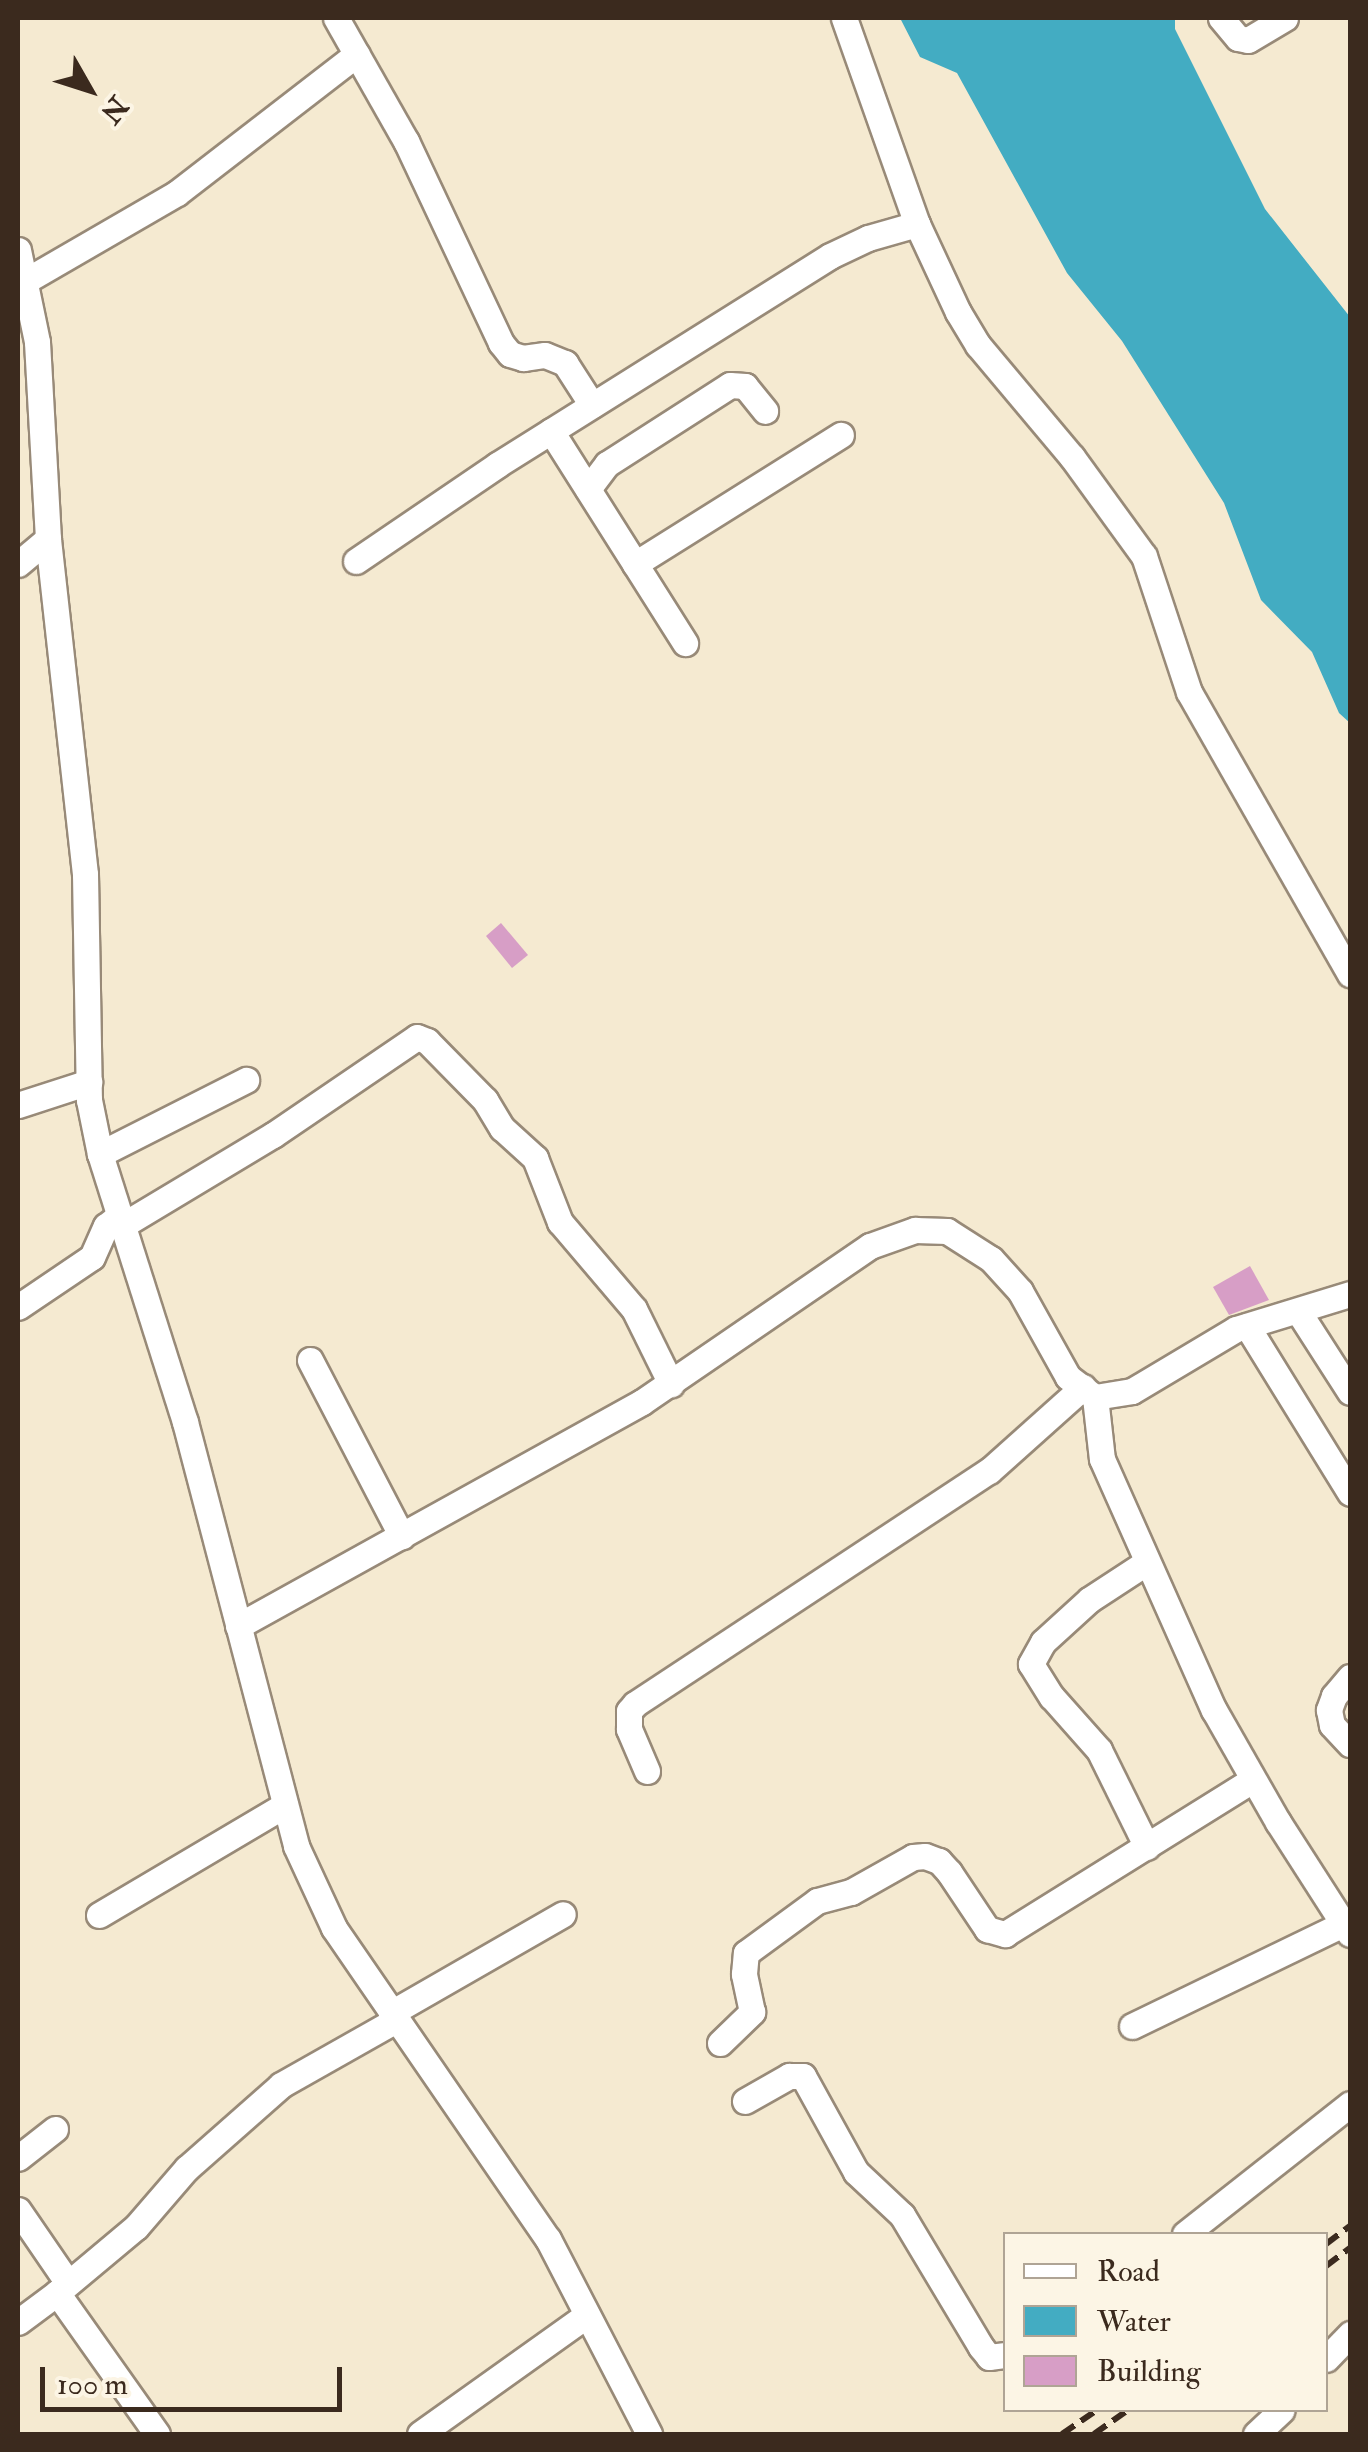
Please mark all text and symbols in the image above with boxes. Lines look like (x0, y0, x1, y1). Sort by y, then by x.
north arrow (40, 40, 140, 140)
text: N (92, 88, 135, 130)
legend (1003, 2232, 1328, 2412)
text: Road (1097, 2253, 1160, 2290)
text: Water (1097, 2303, 1171, 2340)
scale bar (45, 2347, 348, 2409)
text: Building (1097, 2353, 1201, 2390)
text: 100 m (57, 2366, 128, 2403)

